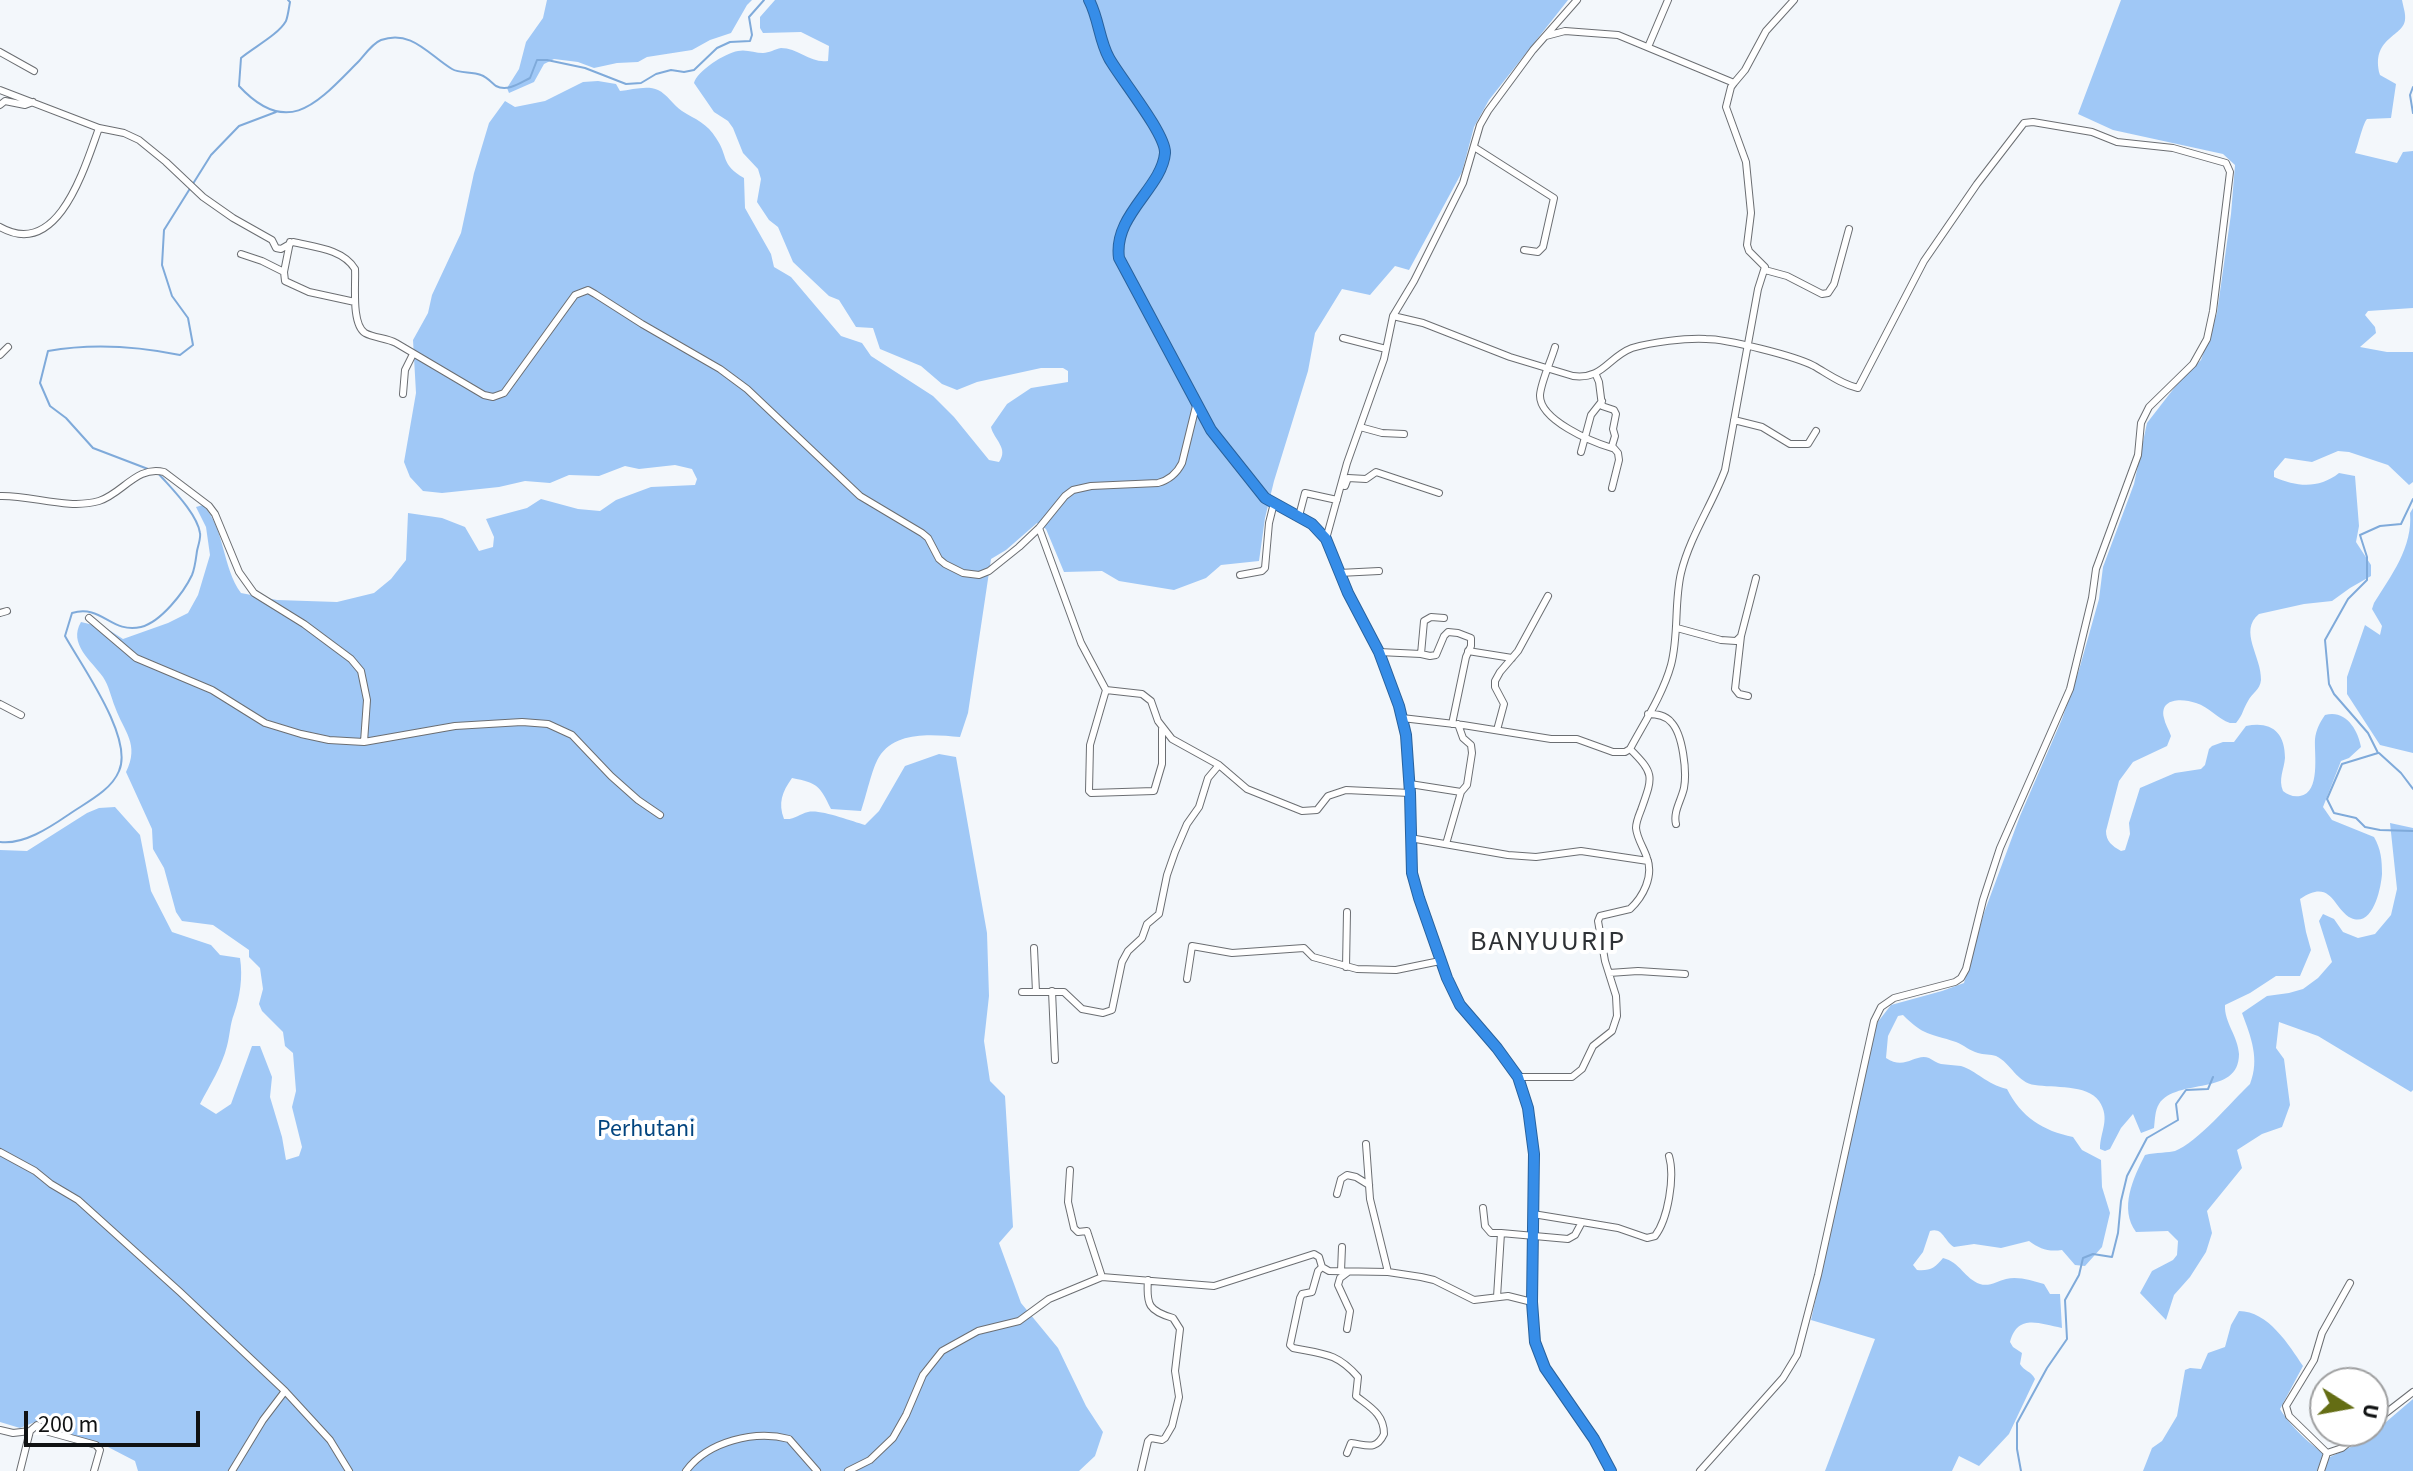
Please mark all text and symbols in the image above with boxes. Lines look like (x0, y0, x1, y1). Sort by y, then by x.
district label: BANYUURIP (1470, 927, 1626, 961)
park label: Perhutani (597, 1117, 695, 1145)
north arrow (2309, 1367, 2389, 1447)
scale bar (28, 1395, 204, 1445)
text: U (2353, 1401, 2388, 1421)
text: 200 m (38, 1407, 98, 1442)

